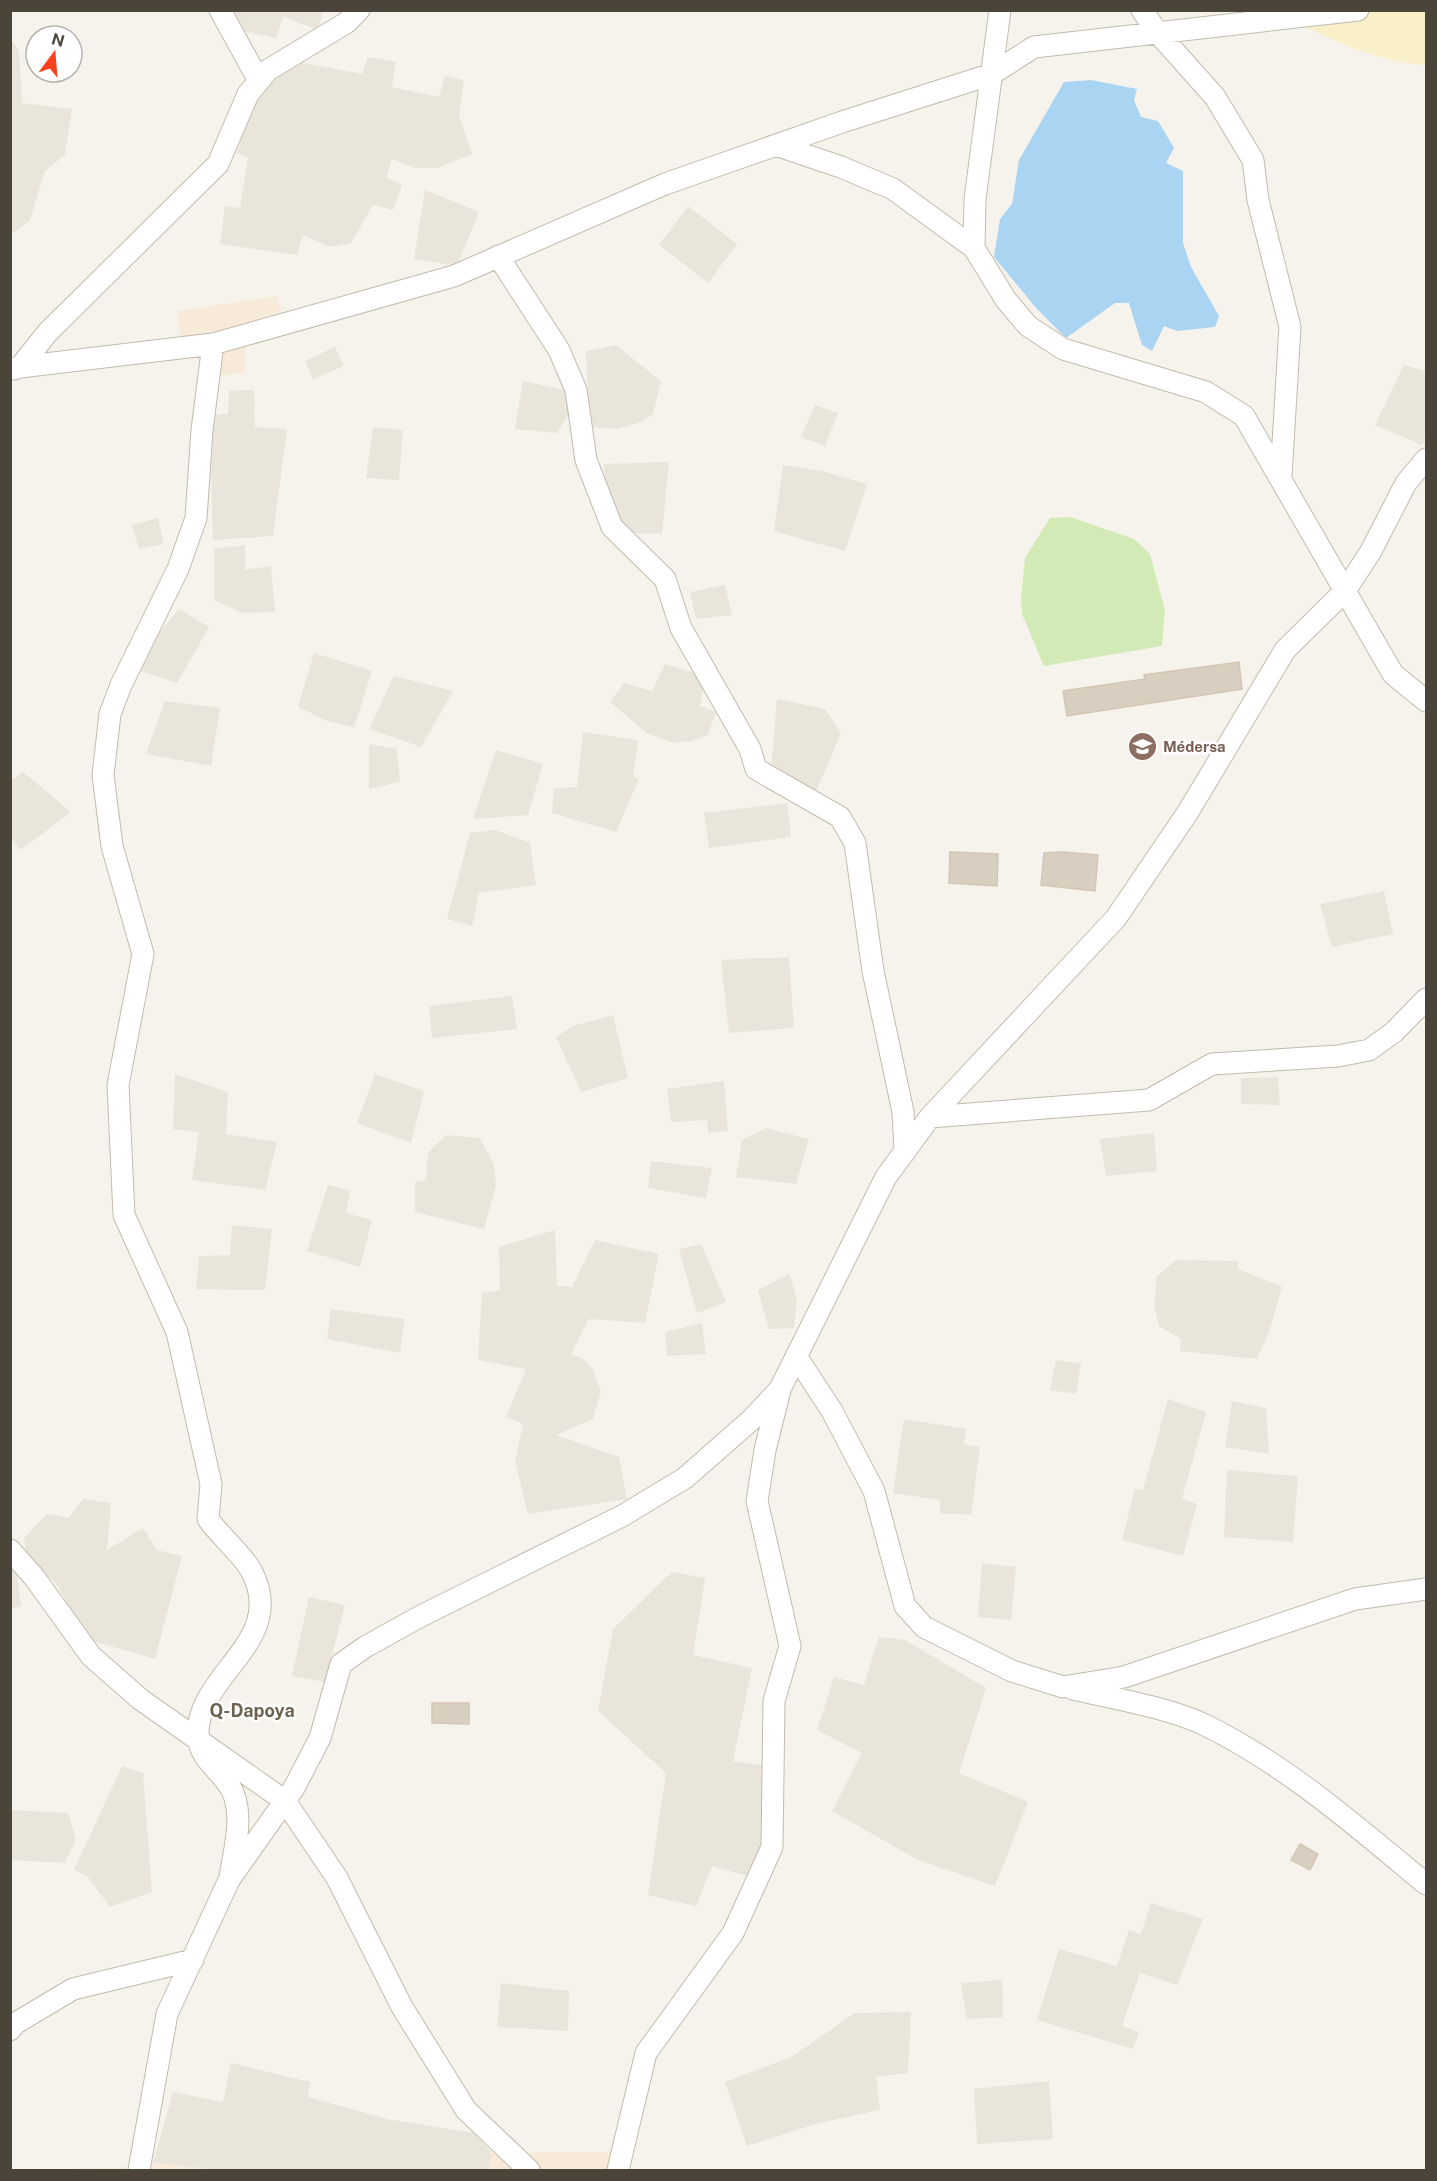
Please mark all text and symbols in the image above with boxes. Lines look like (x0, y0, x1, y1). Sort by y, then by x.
north arrow (24, 24, 84, 84)
text: N (49, 29, 67, 51)
school or university icon: Médersa (1126, 730, 1158, 762)
place label: Médersa (1163, 738, 1226, 755)
district label: Q-Dapoya (209, 1700, 295, 1721)

